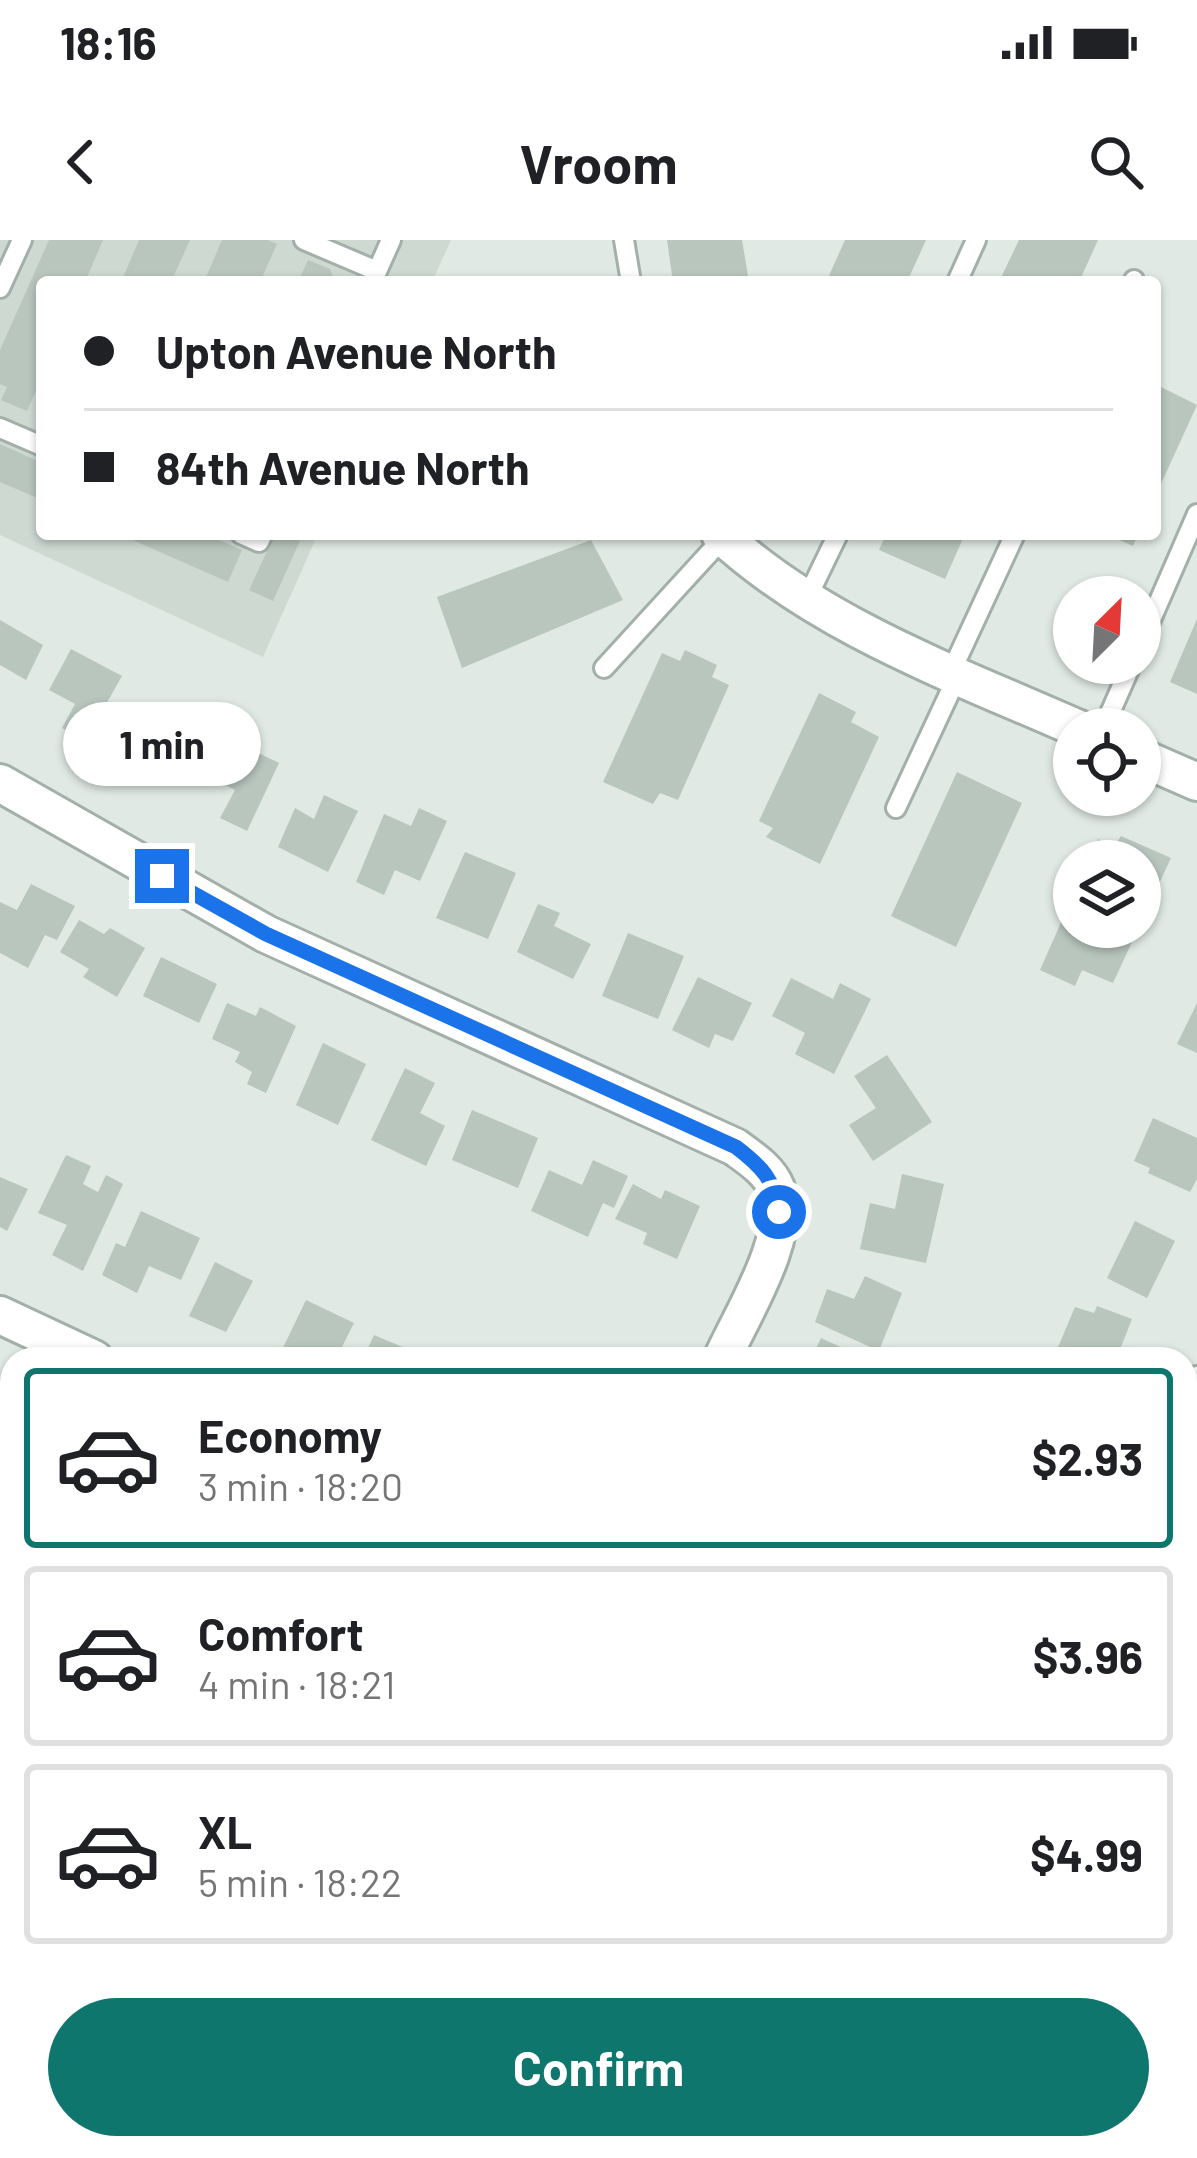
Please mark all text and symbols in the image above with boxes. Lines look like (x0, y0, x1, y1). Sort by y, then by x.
text: 18:16 (60, 15, 157, 69)
icon: back (48, 129, 114, 195)
icon: search (1083, 129, 1149, 195)
text: Vroom (520, 130, 677, 195)
text: Upton Avenue North (156, 324, 557, 378)
text: 84th Avenue North (156, 440, 530, 494)
north arrow (1053, 576, 1161, 684)
map controls (1053, 576, 1161, 948)
callout: 1 min (63, 702, 261, 786)
button: locate (1053, 708, 1161, 816)
text: 1 min (119, 720, 205, 767)
button: layers (1053, 840, 1161, 948)
route end (135, 849, 189, 903)
route start (752, 1185, 806, 1239)
icon: car (54, 1404, 162, 1512)
text: Economy (198, 1408, 382, 1462)
text: $2.93 (1032, 1431, 1143, 1485)
text: 3 min · 18:20 (198, 1462, 403, 1509)
icon: car (54, 1602, 162, 1710)
text: Comfort (198, 1606, 364, 1660)
text: $3.96 (1033, 1629, 1143, 1683)
text: 4 min · 18:21 (198, 1660, 396, 1707)
icon: car (54, 1800, 162, 1908)
text: XL (198, 1804, 252, 1858)
text: $4.99 (1030, 1827, 1143, 1881)
text: 5 min · 18:22 (198, 1858, 402, 1905)
button: Confirm (48, 1998, 1149, 2136)

